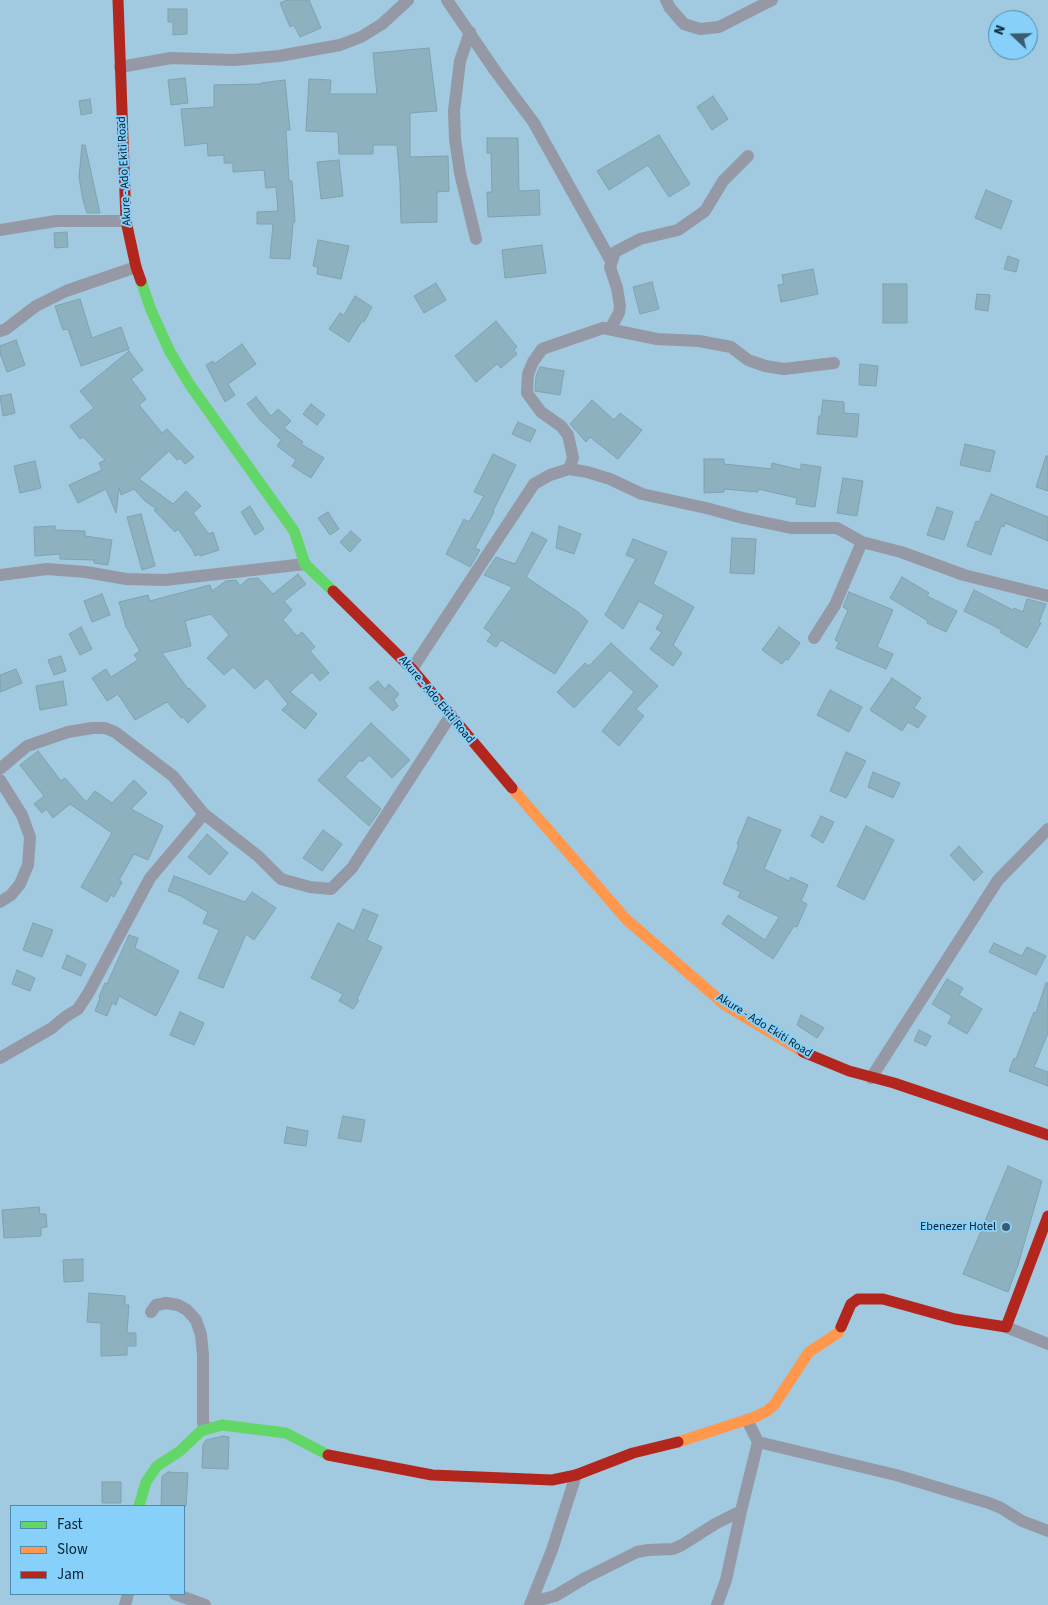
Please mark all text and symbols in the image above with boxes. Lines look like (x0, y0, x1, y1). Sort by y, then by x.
north arrow (988, 10, 1038, 60)
text: N (989, 22, 1011, 38)
street label: Akure - Ado Ekiti Road (115, 116, 135, 226)
street label: Akure - Ado Ekiti Road (395, 653, 477, 747)
street label: Akure - Ado Ekiti Road (714, 991, 814, 1061)
place label: Ebenezer Hotel (920, 1220, 996, 1234)
marker: Ebenezer Hotel (1000, 1221, 1012, 1233)
legend (10, 1505, 185, 1595)
text: Fast (57, 1514, 83, 1535)
text: Slow (57, 1539, 88, 1560)
text: Jam (57, 1564, 84, 1585)

